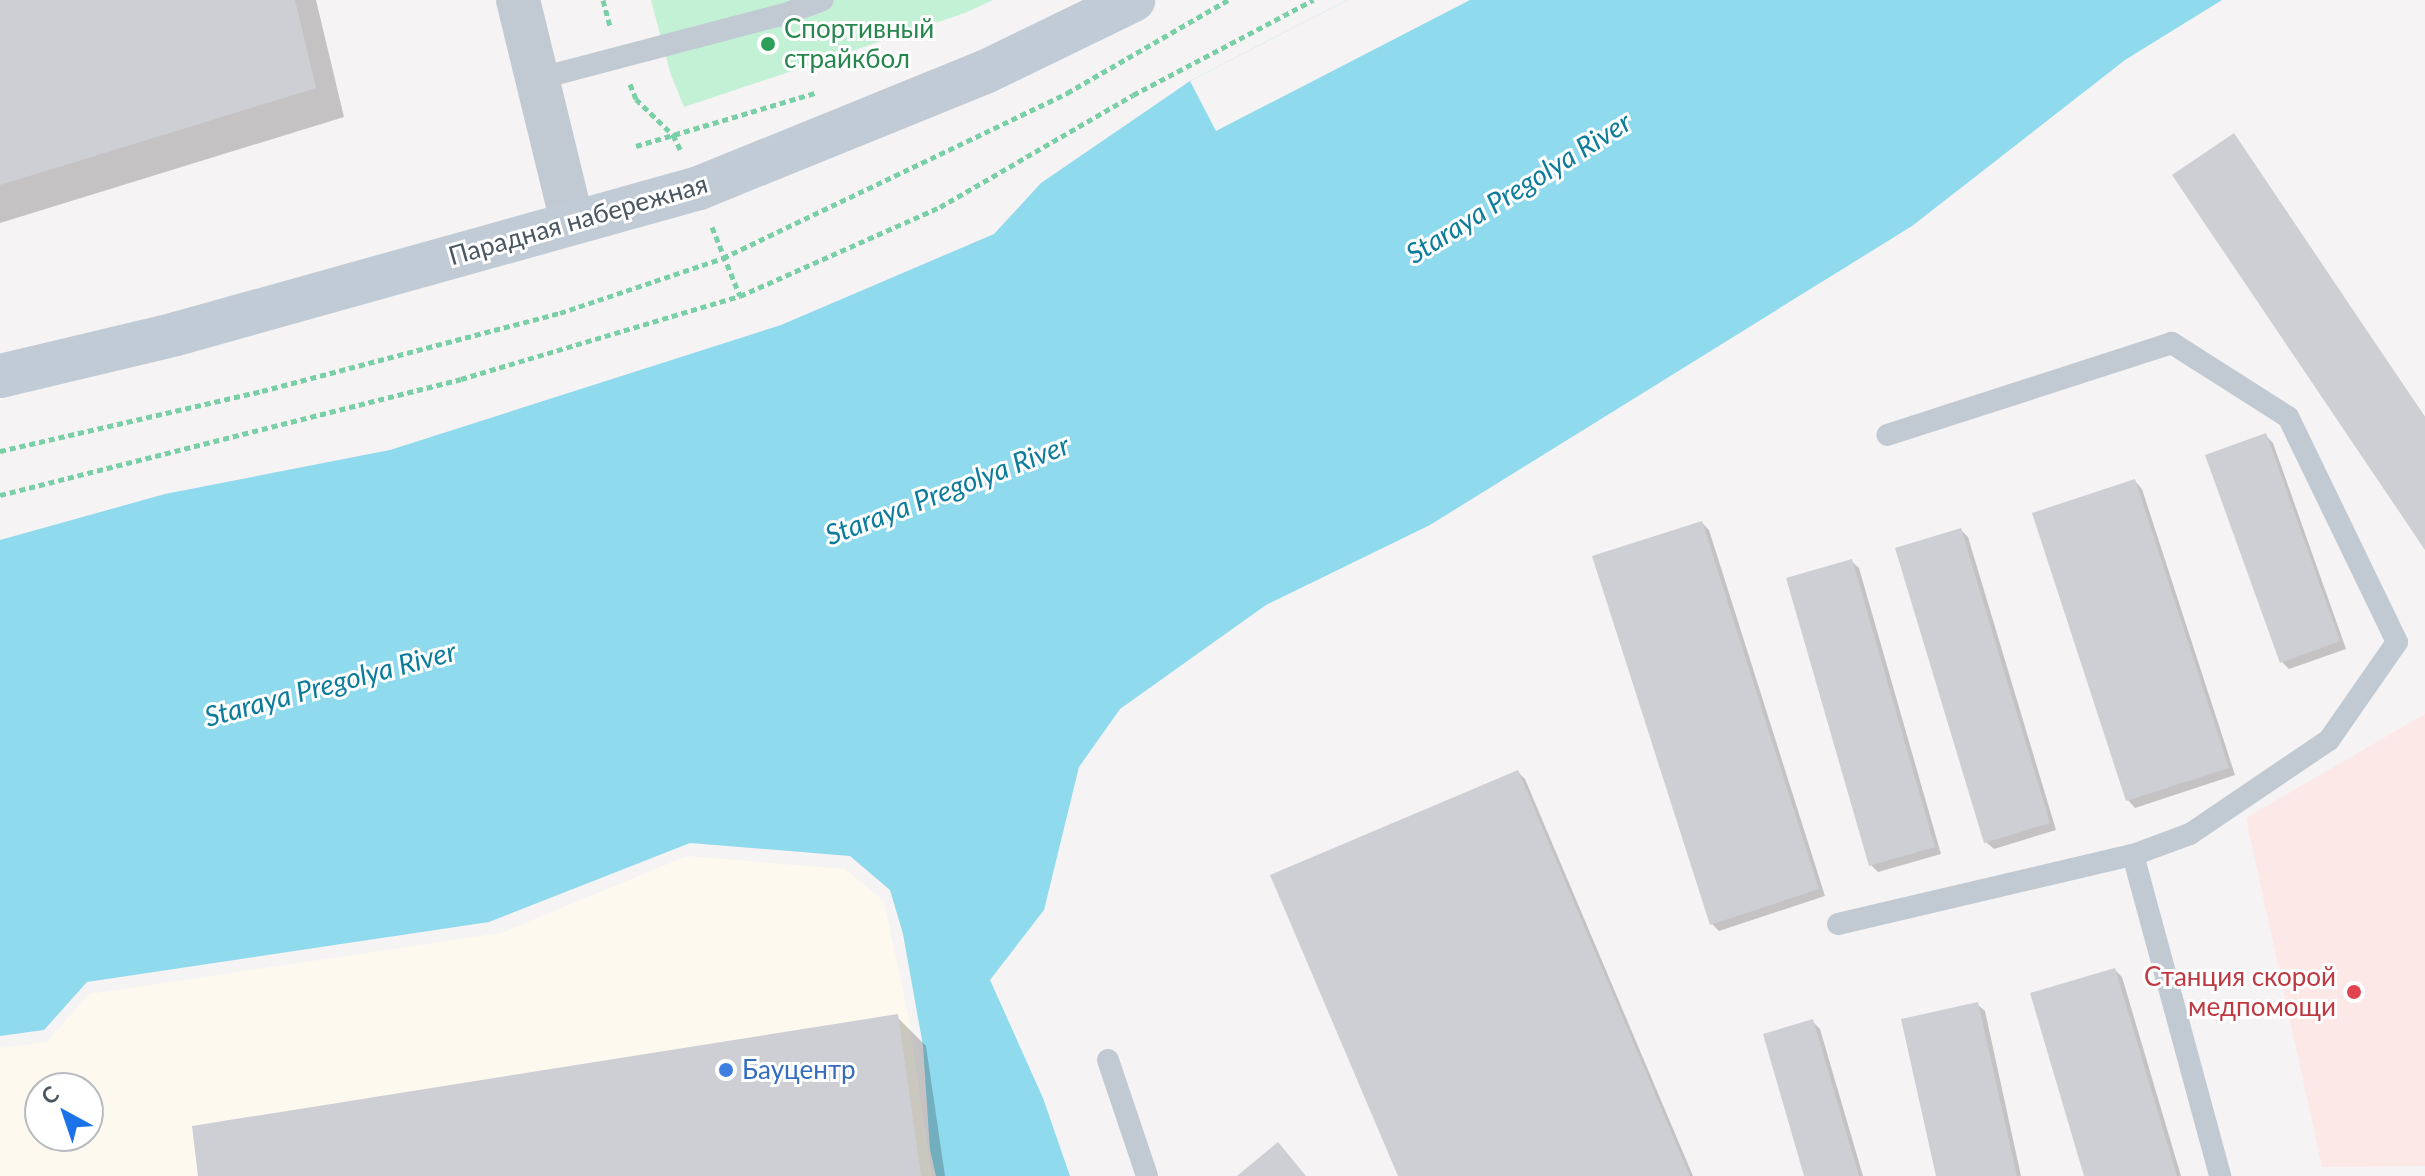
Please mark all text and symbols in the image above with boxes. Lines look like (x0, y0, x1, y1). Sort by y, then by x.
place label: Спортивный страйкбол (784, 13, 934, 74)
marker: Спортивный страйкбол (759, 35, 777, 53)
water label: Staraya Pregolya River (1399, 104, 1637, 270)
street label: Парадная набережная (445, 168, 711, 272)
water label: Staraya Pregolya River (820, 427, 1074, 551)
water label: Staraya Pregolya River (201, 633, 459, 733)
place label: Станция скорой медпомощи (2144, 961, 2336, 1022)
marker: Станция скорой медпомощи (2343, 981, 2365, 1003)
place label: Бауцентр (742, 1054, 856, 1086)
marker: Бауцентр (717, 1061, 735, 1079)
north arrow (24, 1072, 104, 1152)
text: С (35, 1080, 64, 1110)

